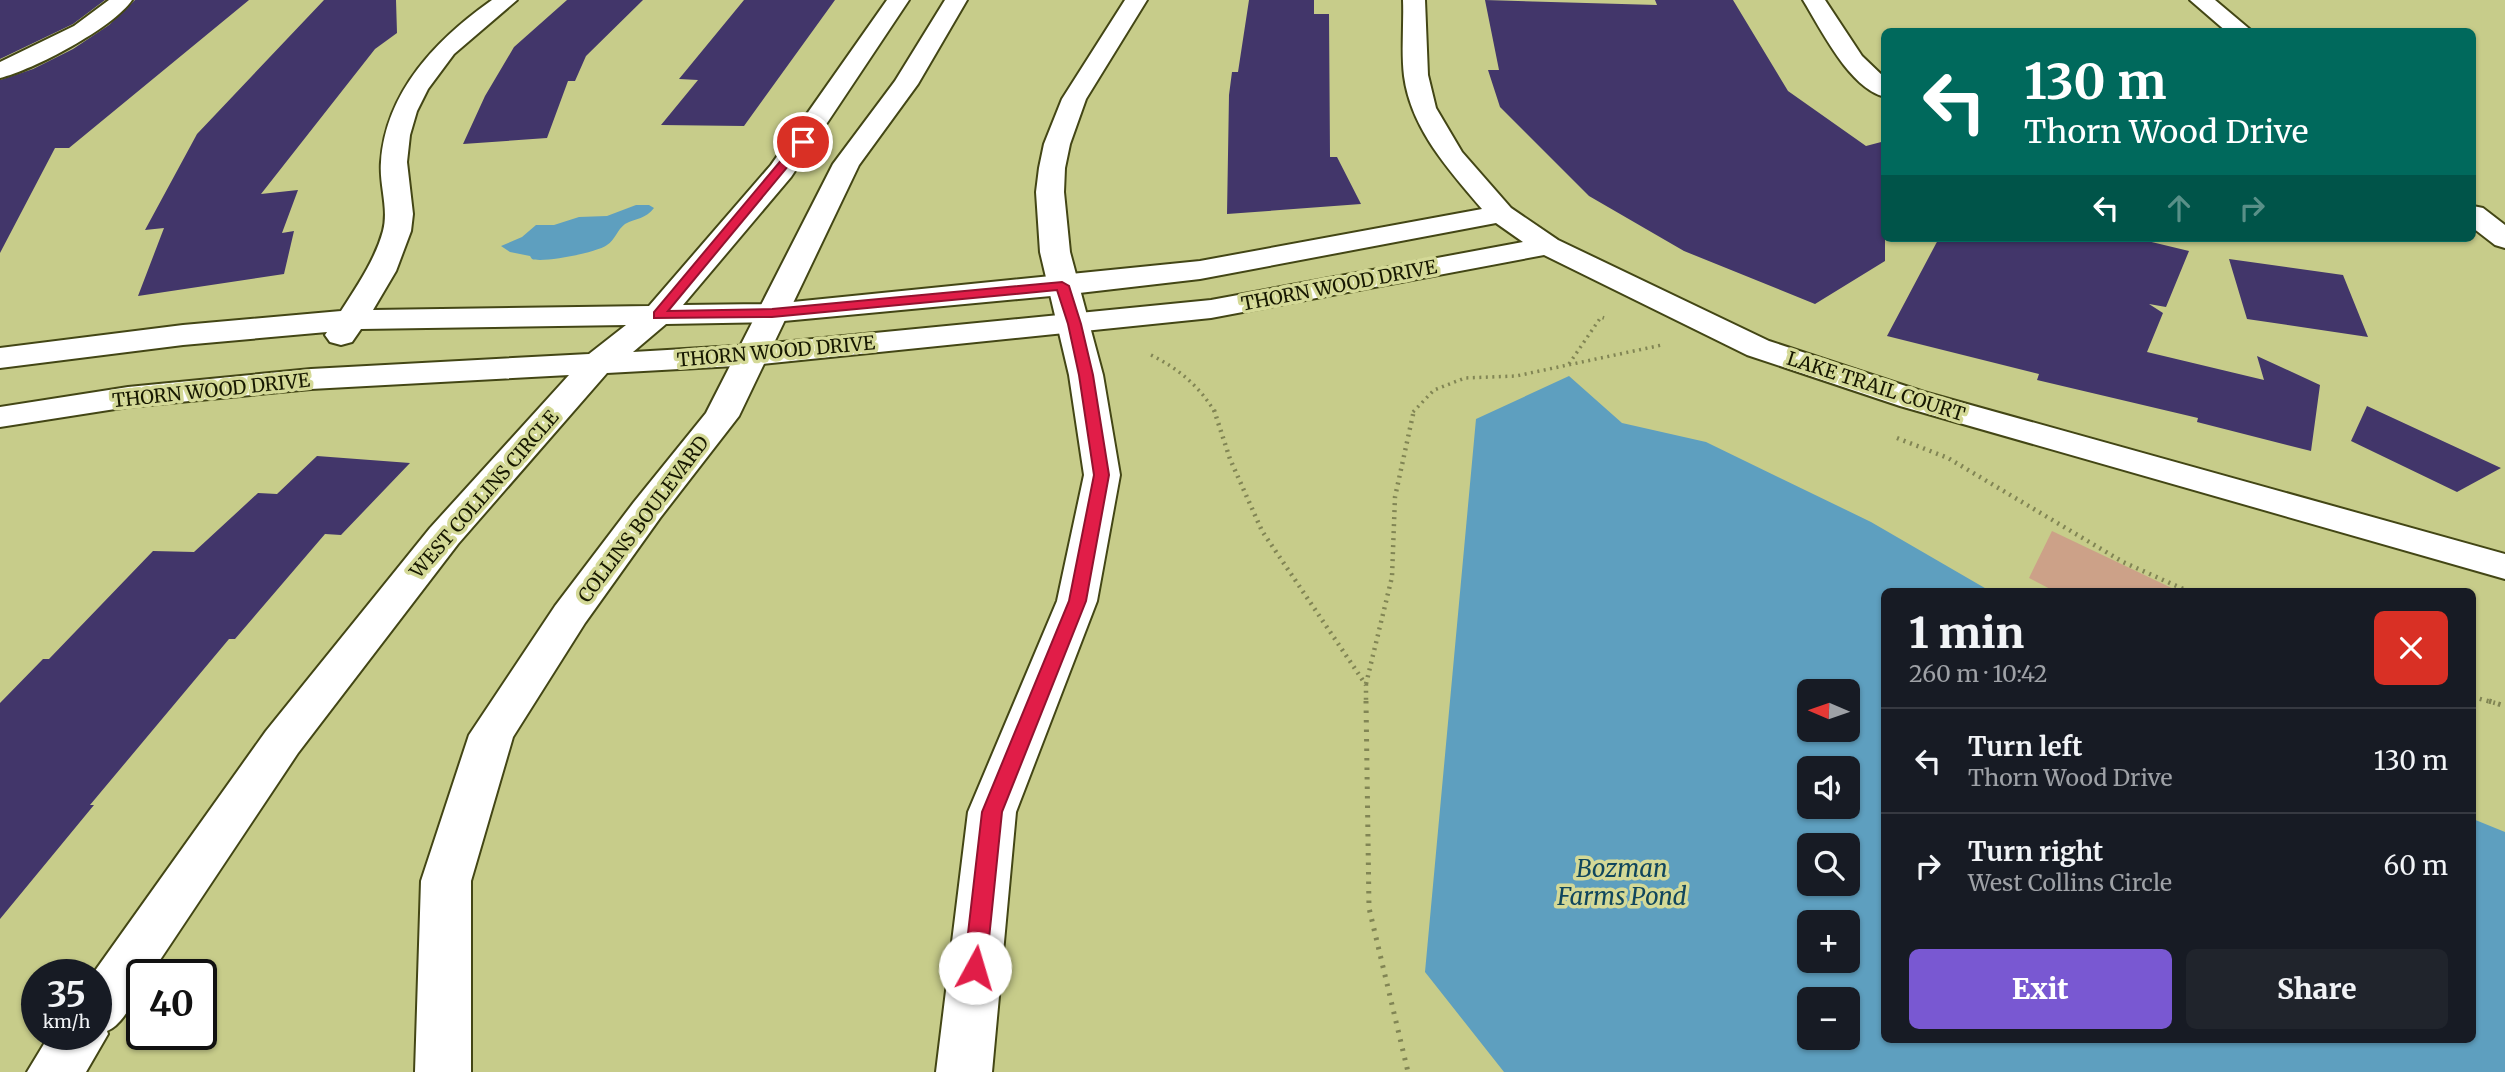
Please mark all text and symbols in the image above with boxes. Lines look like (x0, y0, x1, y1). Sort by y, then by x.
text: 130 m (2024, 51, 2167, 112)
icon: left (1909, 56, 2000, 147)
pin (773, 112, 833, 172)
text: Thorn Wood Drive (2024, 112, 2309, 152)
icon: arrive (784, 123, 822, 161)
icon: left (2087, 189, 2125, 227)
icon: ahead (2160, 189, 2198, 227)
icon: right (2233, 189, 2271, 227)
street label: THORN WOOD DRIVE (1239, 254, 1439, 316)
street label: THORN WOOD DRIVE (676, 330, 876, 372)
street label: LAKE TRAIL COURT (1784, 346, 1968, 426)
street label: THORN WOOD DRIVE (111, 368, 311, 412)
street label: WEST COLLINS CIRCLE (404, 405, 563, 584)
street label: COLLINS BOULEVARD (572, 431, 714, 607)
text: 1 min (1909, 607, 2024, 659)
button: close (2374, 611, 2448, 685)
text: 260 m · 10:42 (1909, 659, 2048, 688)
north arrow (1797, 679, 1860, 742)
map controls (1797, 679, 1860, 1050)
text: Turn left (1968, 730, 2082, 763)
icon: left (1909, 742, 1947, 780)
text: 130 m (2374, 744, 2448, 777)
button: sound (1797, 756, 1860, 819)
text: Thorn Wood Drive (1968, 763, 2172, 792)
button: search (1797, 833, 1860, 896)
text: Turn right (1968, 835, 2103, 868)
icon: right (1909, 847, 1947, 885)
text: 60 m (2384, 849, 2448, 882)
water label: Bozman Farms Pond (1556, 853, 1687, 912)
text: West Collins Circle (1968, 868, 2172, 897)
button: + (1797, 910, 1860, 973)
position arrow (938, 931, 1012, 1005)
button: Exit (1909, 949, 2172, 1029)
button: Share (2186, 949, 2448, 1029)
speed limit sign: 40 (126, 959, 217, 1050)
text: 35 (47, 973, 86, 1017)
button: − (1797, 987, 1860, 1050)
text: km/h (43, 1010, 90, 1033)

